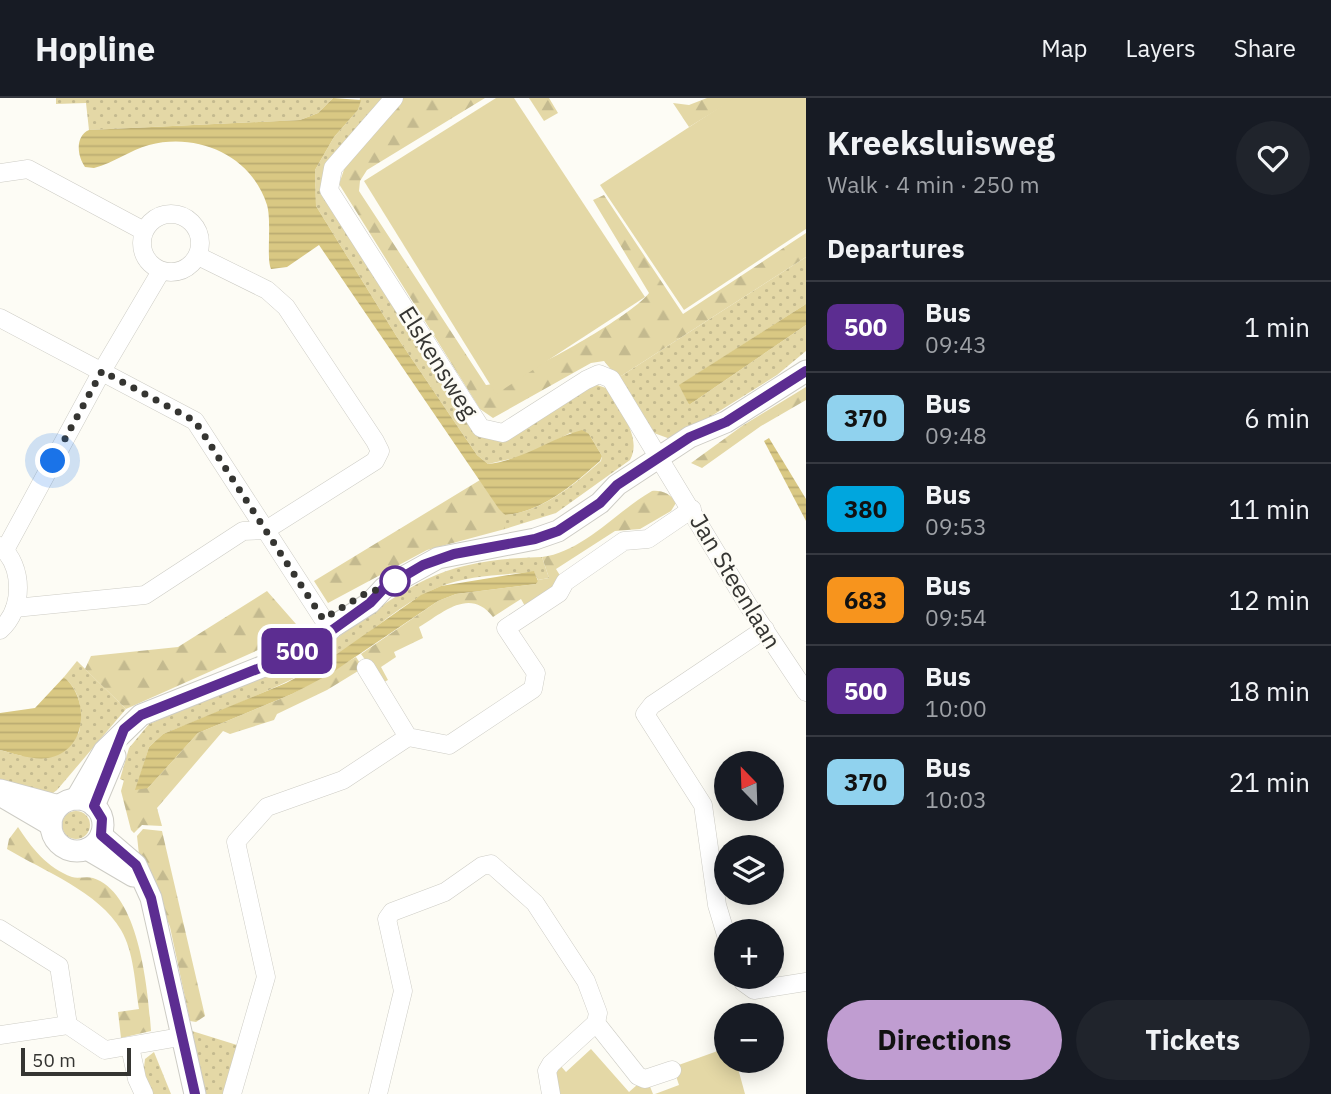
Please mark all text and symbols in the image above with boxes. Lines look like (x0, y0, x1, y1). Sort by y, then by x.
text: Hopline (35, 27, 155, 70)
text: Map (1041, 32, 1088, 64)
text: Layers (1126, 32, 1196, 64)
text: Share (1234, 32, 1296, 64)
text: Kreeksluisweg (827, 121, 1055, 164)
button: heart (1236, 121, 1310, 195)
text: Walk · 4 min · 250 m (827, 169, 1040, 199)
text: Departures (827, 231, 965, 265)
text: Bus (925, 295, 971, 329)
street label: Elskensweg (392, 300, 486, 425)
text: 1 min (1244, 310, 1310, 344)
text: 500 (844, 311, 887, 343)
text: 09:43 (925, 329, 987, 359)
text: Bus (925, 386, 971, 420)
text: 6 min (1244, 401, 1310, 435)
text: 370 (844, 402, 887, 434)
text: 09:48 (925, 420, 987, 450)
your location (35, 443, 70, 478)
text: Bus (925, 477, 971, 511)
text: 11 min (1229, 492, 1310, 526)
text: 380 (844, 493, 887, 525)
street label: Jan Steenlaan (683, 507, 789, 655)
text: 09:53 (925, 511, 987, 541)
unlabelled marker (380, 566, 410, 596)
text: Bus (925, 568, 971, 602)
text: 12 min (1229, 583, 1310, 617)
text: 683 (844, 584, 887, 616)
text: 09:54 (925, 602, 987, 632)
line badge: 500 (257, 628, 337, 674)
text: 500 (275, 635, 319, 667)
text: Bus (925, 659, 971, 693)
text: 18 min (1229, 674, 1310, 708)
text: 500 (844, 675, 887, 707)
text: 10:00 (925, 693, 987, 723)
text: Bus (925, 750, 971, 784)
north arrow (714, 751, 784, 821)
map controls (714, 751, 784, 1073)
text: 21 min (1229, 765, 1310, 799)
text: 370 (844, 766, 887, 798)
text: 10:03 (925, 784, 987, 814)
button: layers (714, 835, 784, 905)
button: + (714, 919, 784, 989)
button: Directions (827, 1000, 1062, 1080)
button: Tickets (1076, 1000, 1310, 1080)
button: − (714, 1003, 784, 1073)
scale bar (21, 1045, 131, 1077)
text: 50 m (32, 1048, 76, 1072)

